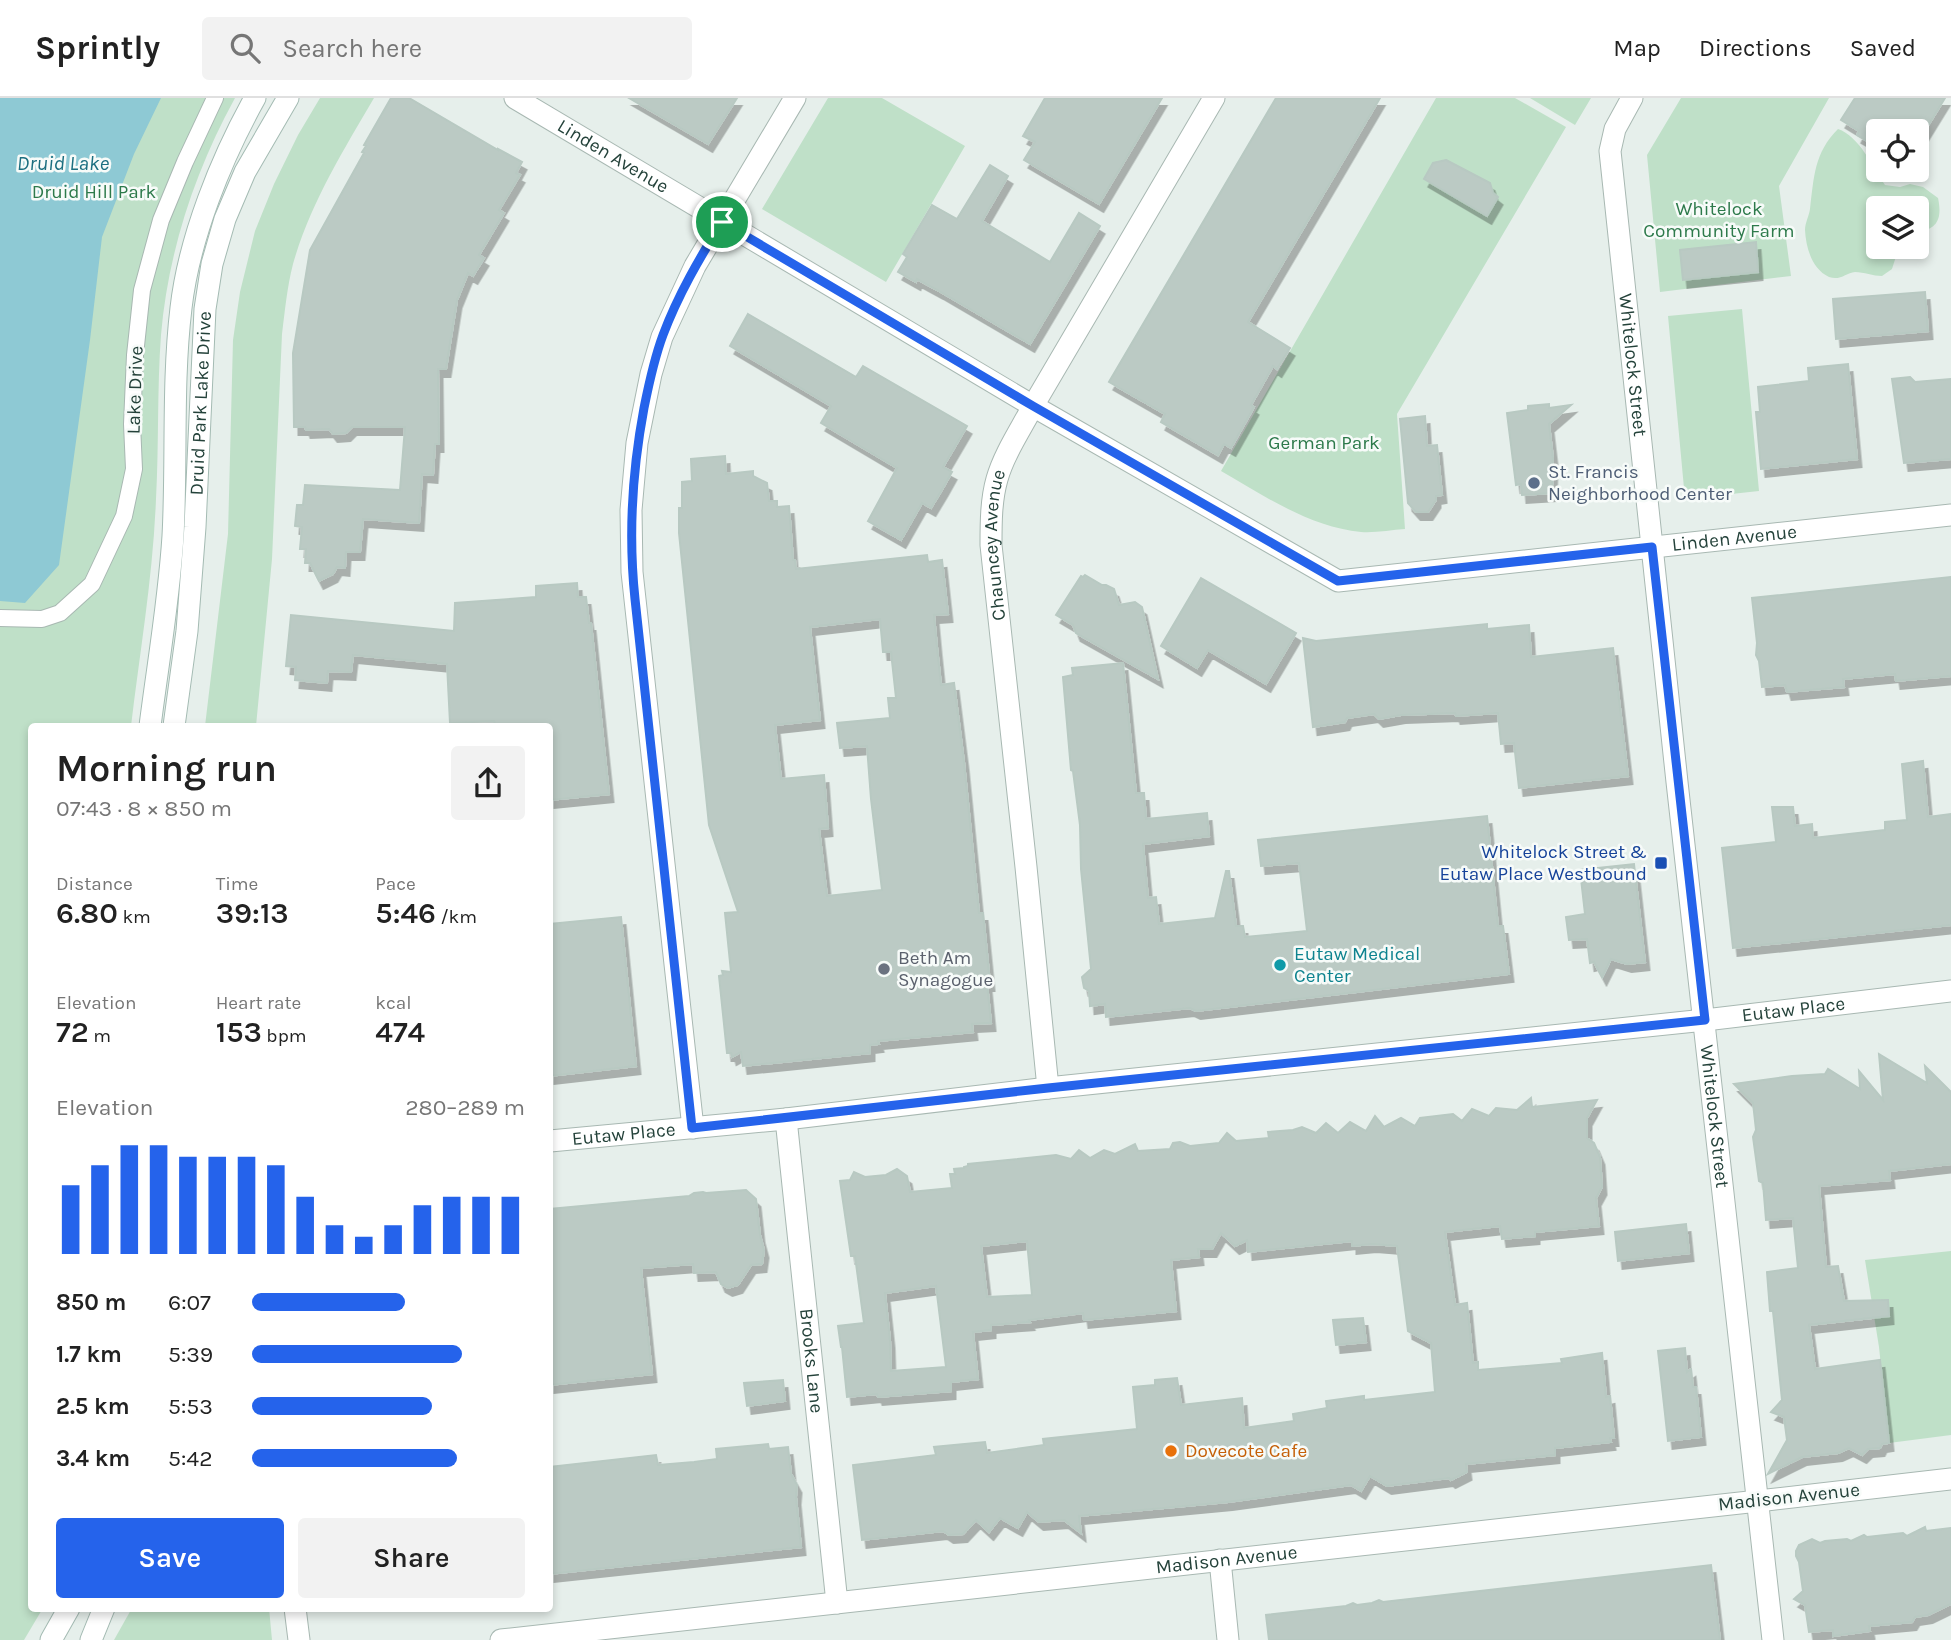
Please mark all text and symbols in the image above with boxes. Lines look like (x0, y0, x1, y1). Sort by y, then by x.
search box (202, 17, 692, 80)
text: Sprintly (35, 29, 160, 67)
icon: search (226, 29, 264, 67)
text: Search here (282, 33, 422, 64)
text: Map (1613, 34, 1661, 62)
text: Directions (1699, 34, 1812, 62)
text: Saved (1850, 34, 1916, 62)
street label: Linden Avenue (553, 115, 673, 198)
map controls (1866, 119, 1929, 259)
button: locate (1866, 119, 1929, 182)
water label: Druid Lake (17, 151, 109, 175)
park label: Druid Hill Park (32, 181, 156, 203)
pin (692, 192, 752, 252)
button: layers (1866, 196, 1929, 259)
park label: Whitelock Community Farm (1643, 198, 1795, 242)
icon: arrive (703, 203, 741, 241)
street label: Whitelock Street (1614, 292, 1651, 438)
street label: Druid Park Lake Drive (185, 311, 216, 496)
street label: Lake Drive (122, 345, 148, 435)
park label: German Park (1268, 432, 1380, 454)
place label: St. Francis Neighborhood Center (1548, 461, 1732, 505)
street label: Chauncey Avenue (980, 466, 1010, 622)
marker: St. Francis Neighborhood Center (1526, 475, 1542, 491)
street label: Linden Avenue (1671, 521, 1798, 556)
text: Morning run (56, 746, 277, 791)
button: share (451, 746, 525, 820)
text: 07:43 · 8 × 850 m (56, 795, 232, 822)
place label: Whitelock Street & Eutaw Place Westbound (1439, 841, 1647, 885)
marker: Whitelock Street & Eutaw Place Westbound (1653, 855, 1669, 871)
text: Distance (56, 873, 133, 895)
text: Time (216, 873, 258, 895)
text: Pace (375, 873, 416, 895)
text: 6.80 (56, 895, 118, 931)
text: 39:13 (216, 895, 289, 931)
text: 5:46 (375, 895, 436, 931)
text: km (118, 906, 151, 928)
text: /km (436, 906, 477, 928)
place label: Eutaw Medical Center (1294, 943, 1420, 987)
place label: Beth Am Synagogue (898, 947, 993, 991)
marker: Eutaw Medical Center (1272, 957, 1288, 973)
marker: Beth Am Synagogue (876, 961, 892, 977)
text: Elevation (56, 992, 136, 1014)
text: Heart rate (216, 992, 301, 1014)
text: kcal (375, 992, 412, 1014)
street label: Eutaw Place (1740, 993, 1846, 1027)
text: 72 (56, 1014, 89, 1050)
text: 153 (216, 1014, 262, 1050)
text: 474 (375, 1014, 425, 1050)
text: m (89, 1025, 111, 1047)
text: bpm (262, 1025, 307, 1047)
street label: Whitelock Street (1695, 1044, 1733, 1189)
text: Elevation (56, 1094, 153, 1121)
text: 280–289 m (405, 1094, 525, 1121)
street label: Eutaw Place (571, 1118, 676, 1150)
text: 850 m (56, 1289, 126, 1316)
text: 6:07 (168, 1289, 211, 1316)
street label: Brooks Lane (795, 1307, 828, 1414)
text: 1.7 km (56, 1341, 122, 1368)
text: 5:39 (168, 1341, 213, 1368)
text: 2.5 km (56, 1393, 130, 1420)
text: 5:53 (168, 1393, 213, 1420)
place label: Dovecote Cafe (1185, 1440, 1307, 1462)
marker: Dovecote Cafe (1163, 1443, 1179, 1459)
text: 3.4 km (56, 1445, 130, 1472)
text: 5:42 (168, 1445, 212, 1472)
street label: Madison Avenue (1717, 1479, 1861, 1515)
button: Save (56, 1518, 284, 1598)
button: Share (298, 1518, 525, 1598)
street label: Madison Avenue (1155, 1541, 1299, 1579)

